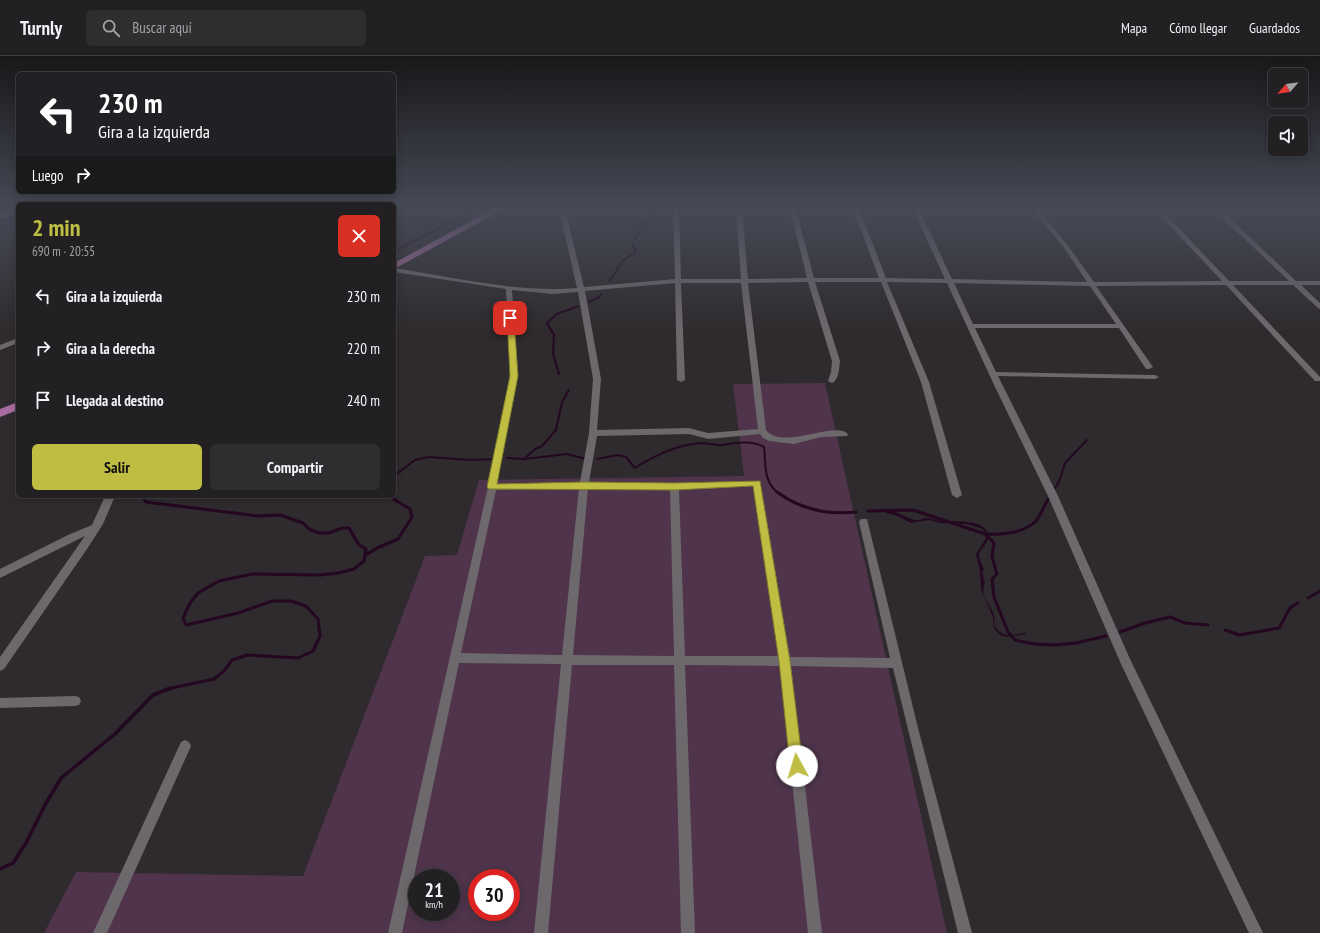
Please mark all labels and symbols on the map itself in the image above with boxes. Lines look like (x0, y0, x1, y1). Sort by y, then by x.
north arrow (1268, 68, 1308, 108)
pin (493, 301, 527, 335)
position arrow (776, 745, 818, 787)
speed limit sign: 30 (468, 869, 520, 921)

